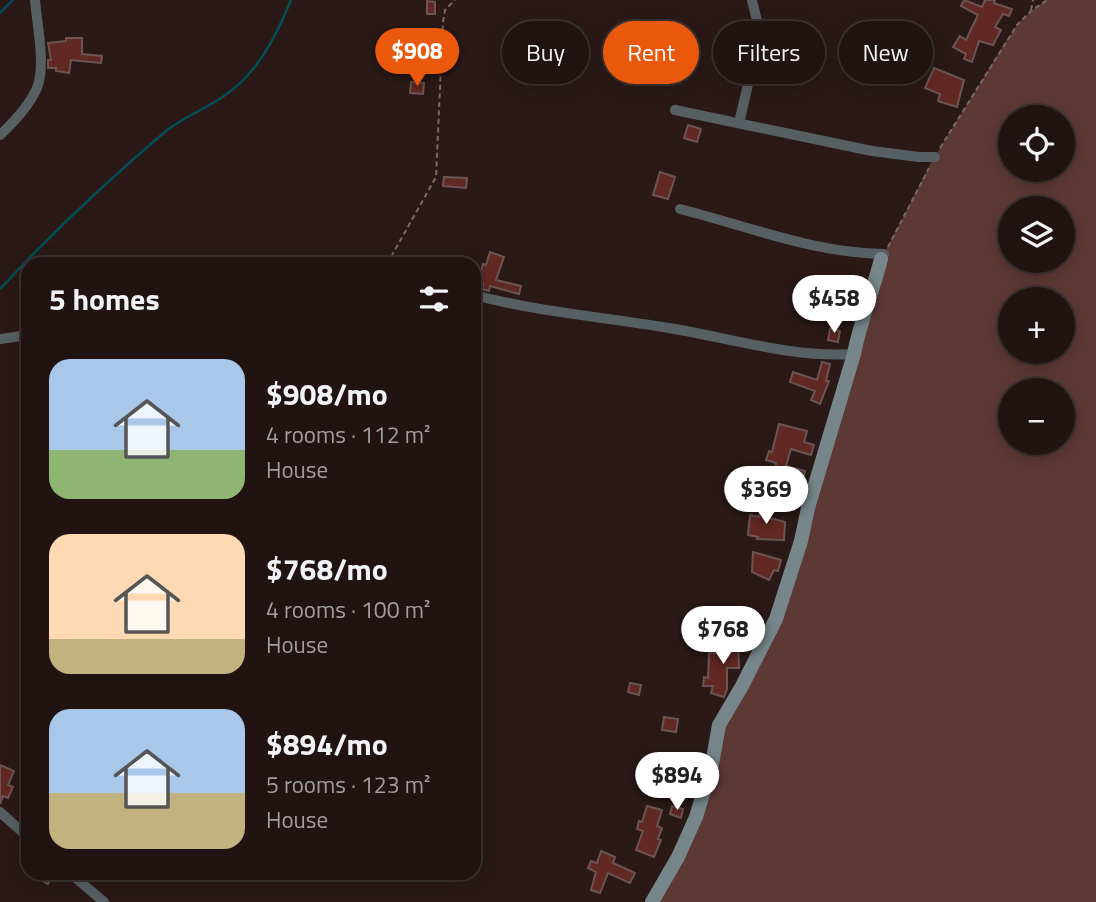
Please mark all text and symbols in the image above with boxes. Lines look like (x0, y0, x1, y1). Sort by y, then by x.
chip: Buy (502, 21, 589, 84)
chip: Rent (603, 21, 699, 84)
chip: Filters (713, 21, 825, 84)
chip: New (839, 21, 933, 84)
pin: $908 (376, 28, 458, 88)
text: $908 (391, 33, 443, 68)
map controls (998, 105, 1075, 455)
button: locate (998, 105, 1075, 182)
button: layers (998, 196, 1075, 273)
text: 5 homes (49, 276, 160, 322)
pin: $458 (793, 276, 875, 335)
icon: filters (415, 280, 453, 318)
text: $458 (808, 280, 860, 315)
button: + (998, 287, 1075, 364)
text: $908/mo (266, 371, 388, 417)
button: − (998, 378, 1075, 455)
icon: home (105, 387, 189, 471)
text: 4 rooms · 112 m² (266, 417, 430, 452)
text: House (266, 452, 328, 487)
pin: $369 (725, 466, 807, 526)
text: $369 (740, 471, 792, 506)
text: $768/mo (266, 546, 388, 592)
icon: home (105, 562, 189, 646)
text: 4 rooms · 100 m² (266, 592, 430, 627)
pin: $768 (682, 606, 764, 666)
text: $768 (697, 611, 749, 646)
text: House (266, 627, 328, 662)
text: $894/mo (266, 721, 388, 767)
icon: home (105, 737, 189, 821)
pin: $894 (636, 752, 718, 812)
text: $894 (651, 757, 703, 792)
text: 5 rooms · 123 m² (266, 767, 430, 802)
text: House (266, 802, 328, 837)

